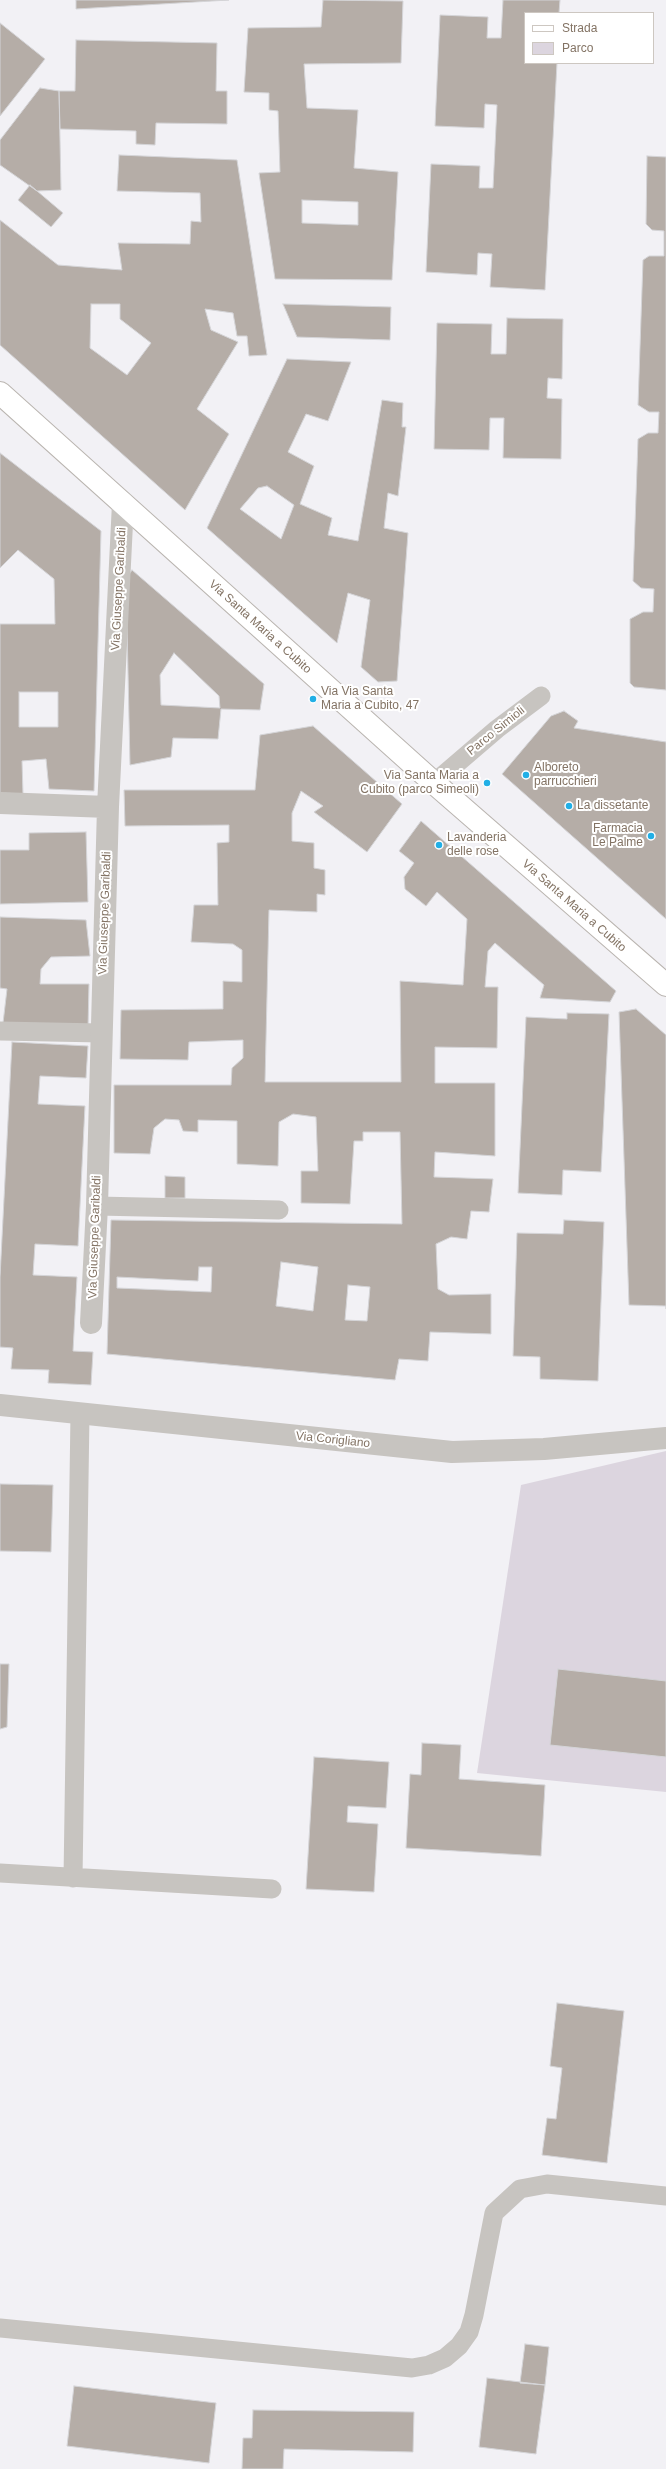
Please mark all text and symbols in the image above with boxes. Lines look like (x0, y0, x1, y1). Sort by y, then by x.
legend (524, 12, 654, 64)
text: Strada (562, 21, 597, 35)
text: Parco (562, 41, 593, 55)
street label: Via Giuseppe Garibaldi (109, 527, 129, 651)
street label: Via Santa Maria a Cubito (206, 577, 314, 677)
place label: Via Via Santa Maria a Cubito, 47 (321, 685, 419, 713)
marker: Via Via Santa Maria a Cubito, 47 (308, 694, 318, 704)
street label: Parco Simioli (464, 703, 528, 759)
place label: Alboreto parrucchieri (534, 761, 597, 789)
place label: Via Santa Maria a Cubito (parco Simeoli) (360, 769, 479, 797)
marker: Alboreto parrucchieri (521, 770, 531, 780)
marker: Via Santa Maria a Cubito (parco Simeoli) (482, 778, 492, 788)
place label: La dissetante (577, 799, 648, 813)
marker: La dissetante (564, 801, 574, 811)
place label: Farmacia Le Palme (592, 822, 643, 850)
place label: Lavanderia delle rose (447, 831, 506, 859)
marker: Farmacia Le Palme (646, 831, 656, 841)
marker: Lavanderia delle rose (434, 840, 444, 850)
street label: Via Giuseppe Garibaldi (96, 851, 114, 975)
street label: Via Santa Maria a Cubito (519, 857, 629, 955)
street label: Via Giuseppe Garibaldi (86, 1175, 104, 1299)
street label: Via Corigliano (295, 1429, 371, 1451)

